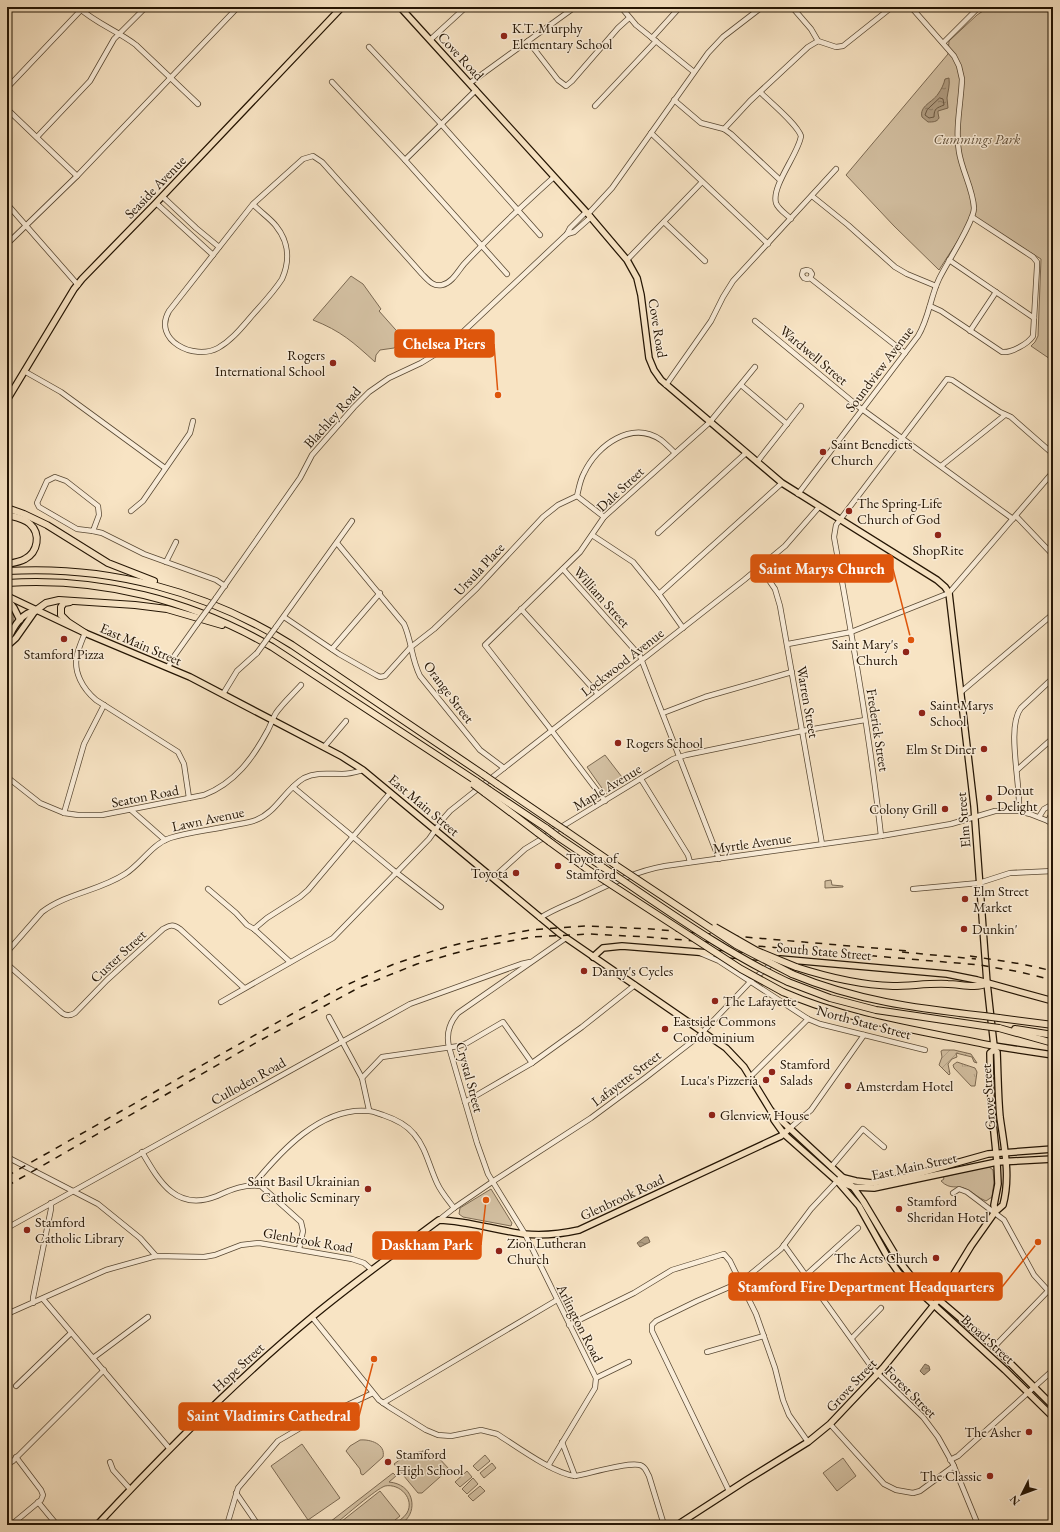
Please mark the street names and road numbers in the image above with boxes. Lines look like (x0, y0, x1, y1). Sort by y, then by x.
street label: Cove Road (434, 28, 489, 85)
street label: Seaside Avenue (120, 151, 190, 222)
street label: Cove Road (644, 297, 672, 360)
street label: Wardwell Street (776, 321, 852, 389)
street label: Soundview Avenue (841, 322, 917, 416)
street label: Blachley Road (300, 382, 365, 452)
street label: Dale Street (592, 462, 648, 516)
street label: Ursula Place (450, 538, 509, 599)
street label: William Street (570, 563, 635, 632)
street label: East Main Street (97, 619, 185, 670)
street label: Lockwood Avenue (577, 624, 668, 700)
street label: Orange Street (420, 657, 479, 727)
street label: Warren Street (793, 665, 823, 740)
street label: Frederick Street (863, 687, 894, 773)
street label: Maple Avenue (569, 759, 645, 814)
street label: East Main Street (385, 770, 464, 840)
street label: Seaton Road (110, 780, 181, 811)
street label: Elm Street (952, 791, 974, 849)
street label: Lawn Avenue (170, 802, 246, 835)
street label: Myrtle Avenue (712, 829, 793, 857)
street label: Custer Street (86, 925, 150, 986)
street label: South State Street (776, 938, 873, 964)
street label: North State Street (815, 1001, 914, 1043)
street label: Crystal Street (452, 1040, 488, 1115)
street label: Lafayette Street (588, 1046, 665, 1110)
street label: Culloden Road (207, 1053, 289, 1109)
street label: Grove Street (977, 1063, 999, 1131)
street label: East Main Street (870, 1148, 959, 1184)
street label: Glenbrook Road (577, 1169, 668, 1224)
street label: Glenbrook Road (262, 1223, 355, 1257)
street label: Arlington Road (552, 1280, 608, 1366)
street label: Broad Street (958, 1310, 1019, 1368)
street label: Hope Street (208, 1338, 268, 1396)
street label: Grove Street (822, 1354, 881, 1415)
street label: Forest Street (881, 1362, 941, 1422)

